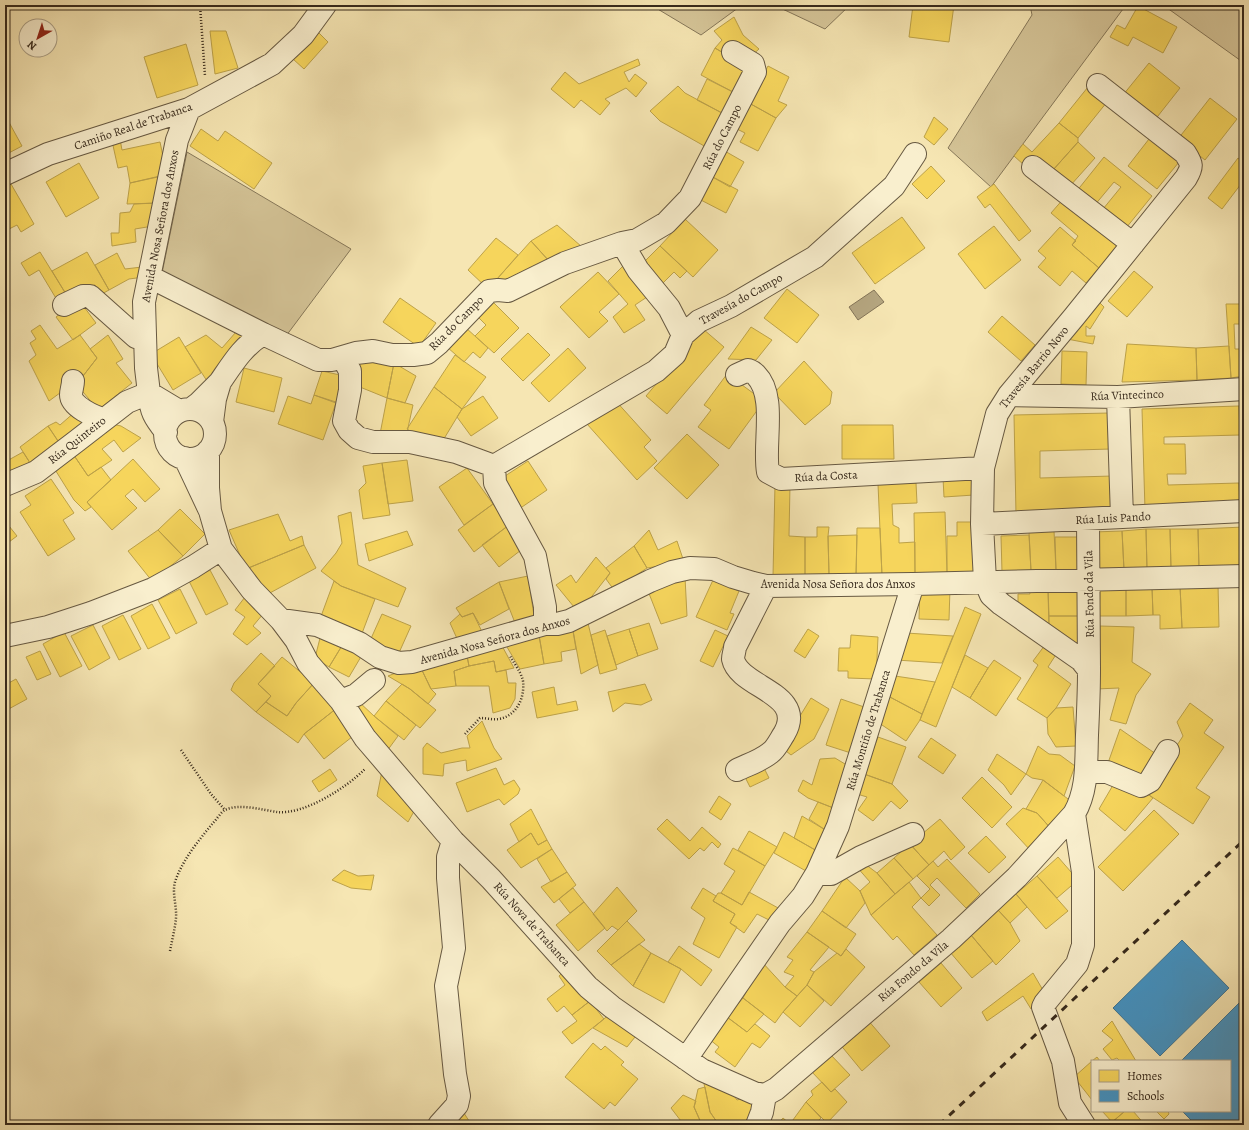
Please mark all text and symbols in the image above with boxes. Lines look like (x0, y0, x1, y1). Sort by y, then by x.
north arrow (18, 18, 58, 58)
text: N (24, 37, 40, 54)
street label: Camiño Real de Trabanca (72, 98, 195, 154)
street label: Rúa do Campo (699, 101, 745, 173)
street label: Avenida Nosa Señora dos Anxos (137, 148, 183, 304)
street label: Travesía do Campo (696, 269, 786, 329)
street label: Rúa do Campo (425, 292, 487, 354)
street label: Travesía Barrio Novo (996, 322, 1072, 412)
street label: Rúa Vintecinco (1090, 386, 1164, 404)
street label: Rúa Quinteiro (45, 412, 109, 468)
street label: Rúa da Costa (794, 466, 859, 486)
street label: Rúa Luis Pando (1075, 508, 1151, 528)
street label: Rúa Fondo da Vila (1080, 550, 1098, 638)
street label: Avenida Nosa Señora dos Anxos (760, 576, 916, 592)
street label: Avenida Nosa Señora dos Anxos (417, 612, 572, 668)
street label: Rúa Montiño de Trabanca (842, 667, 894, 792)
street label: Rúa Nova de Trabanca (490, 879, 574, 970)
street label: Rúa Fondo da Vila (874, 936, 952, 1005)
legend (1091, 1060, 1231, 1112)
text: Homes (1127, 1068, 1162, 1084)
text: Schools (1127, 1088, 1164, 1104)

